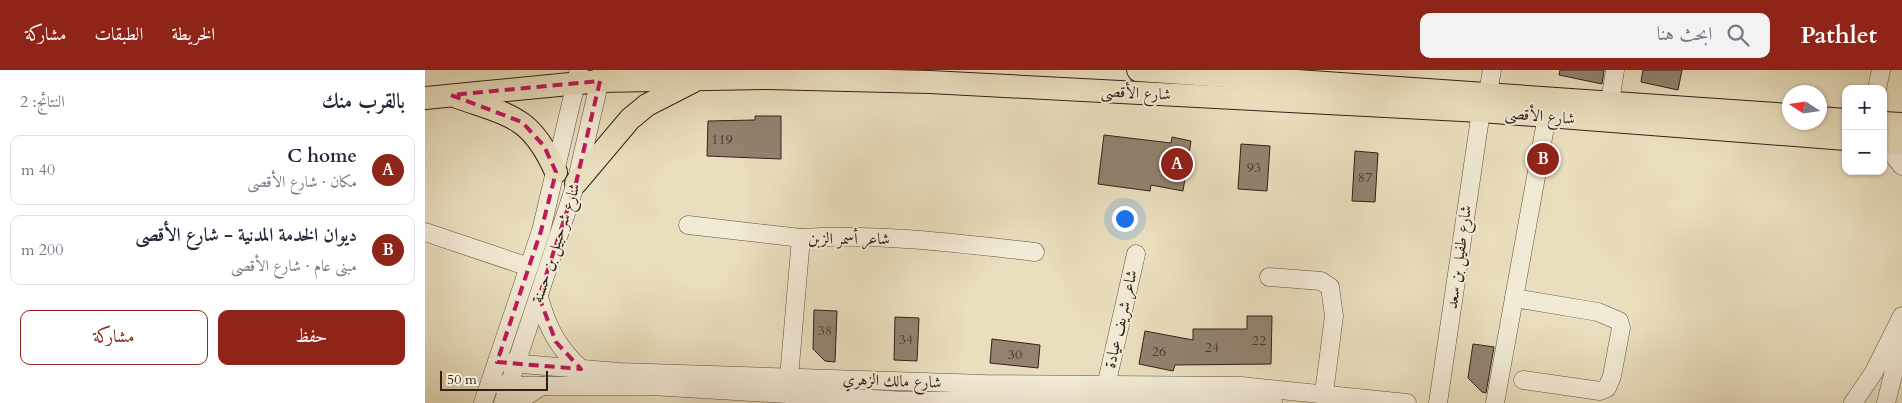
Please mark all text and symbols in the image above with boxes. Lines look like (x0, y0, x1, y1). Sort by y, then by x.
search box (1420, 13, 1770, 58)
text: Pathlet (1800, 19, 1877, 52)
text: ابحث هنا (1657, 21, 1712, 47)
icon: search (1724, 21, 1752, 49)
text: مشاركة (25, 22, 66, 47)
text: الطبقات (94, 22, 143, 47)
text: الخريطة (171, 22, 215, 47)
street label: شارع الأقصى (1100, 79, 1172, 108)
north arrow (1782, 85, 1827, 130)
map controls (1842, 85, 1887, 175)
button: + (1842, 85, 1887, 130)
text: بالقرب منك (322, 87, 405, 116)
text: النتائج: 2 (20, 91, 65, 113)
street label: شارع الأقصى (1504, 101, 1576, 132)
house number: 119 (711, 130, 733, 149)
button: − (1842, 130, 1887, 175)
pin: B (1527, 140, 1559, 178)
text: C home (287, 143, 357, 169)
pin: A (1161, 145, 1193, 183)
house number: 93 (1247, 158, 1261, 177)
text: 40 m (21, 159, 55, 181)
text: A (382, 159, 394, 181)
house number: 87 (1358, 168, 1372, 187)
text: مكان · شارع الأقصى (247, 171, 357, 193)
street label: شارع شرحبيل بن حسنة (526, 180, 588, 307)
street label: شارع طفيل بن سعد (1441, 204, 1479, 311)
your location (1112, 206, 1138, 232)
text: ديوان الخدمة المدنية - شارع الأقصى (135, 222, 357, 248)
street label: شاعر أسمر الزبن (808, 227, 890, 250)
text: 200 m (21, 239, 63, 261)
text: B (382, 239, 394, 261)
text: مبنى عام · شارع الأقصى (231, 255, 357, 277)
street label: شاعر شريف عيادة (1099, 268, 1143, 370)
button: مشاركة (20, 310, 208, 365)
button: حفظ (218, 310, 405, 365)
house number: 38 (818, 321, 832, 340)
house number: 34 (899, 330, 913, 349)
house number: 22 (1252, 331, 1266, 350)
house number: 24 (1205, 338, 1219, 357)
house number: 26 (1152, 342, 1166, 361)
house number: 30 (1008, 345, 1022, 364)
scale bar (440, 368, 547, 391)
street label: شارع مالك الزهري (842, 368, 942, 396)
text: 50 m (447, 370, 477, 389)

